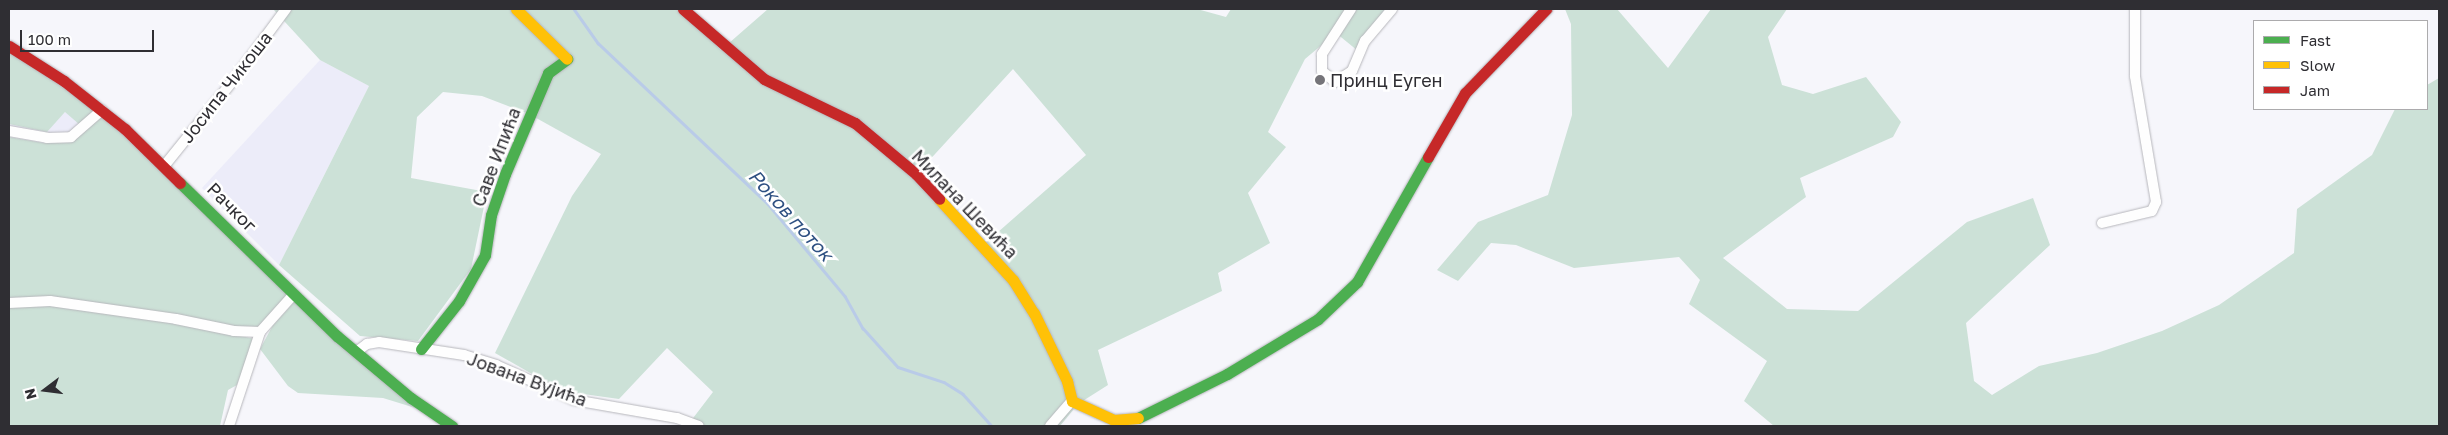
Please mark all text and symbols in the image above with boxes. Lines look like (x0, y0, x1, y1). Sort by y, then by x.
scale bar (22, 20, 156, 52)
legend (2253, 20, 2428, 110)
street label: Јосипа Чикоша (176, 27, 276, 147)
text: 100 m (28, 30, 71, 48)
text: Fast (2300, 31, 2331, 49)
text: Slow (2300, 56, 2335, 74)
place label: Принц Еуген (1330, 69, 1443, 91)
marker: Принц Еуген (1314, 74, 1326, 86)
text: Jam (2300, 81, 2330, 99)
street label: Саве Ипића (467, 104, 525, 210)
street label: Милана Шевића (907, 145, 1023, 263)
water label: Роков поток (744, 165, 838, 265)
street label: Рачког (203, 178, 261, 236)
street label: Јована Вујића (464, 347, 590, 411)
north arrow (20, 365, 70, 415)
text: N (20, 387, 40, 401)

